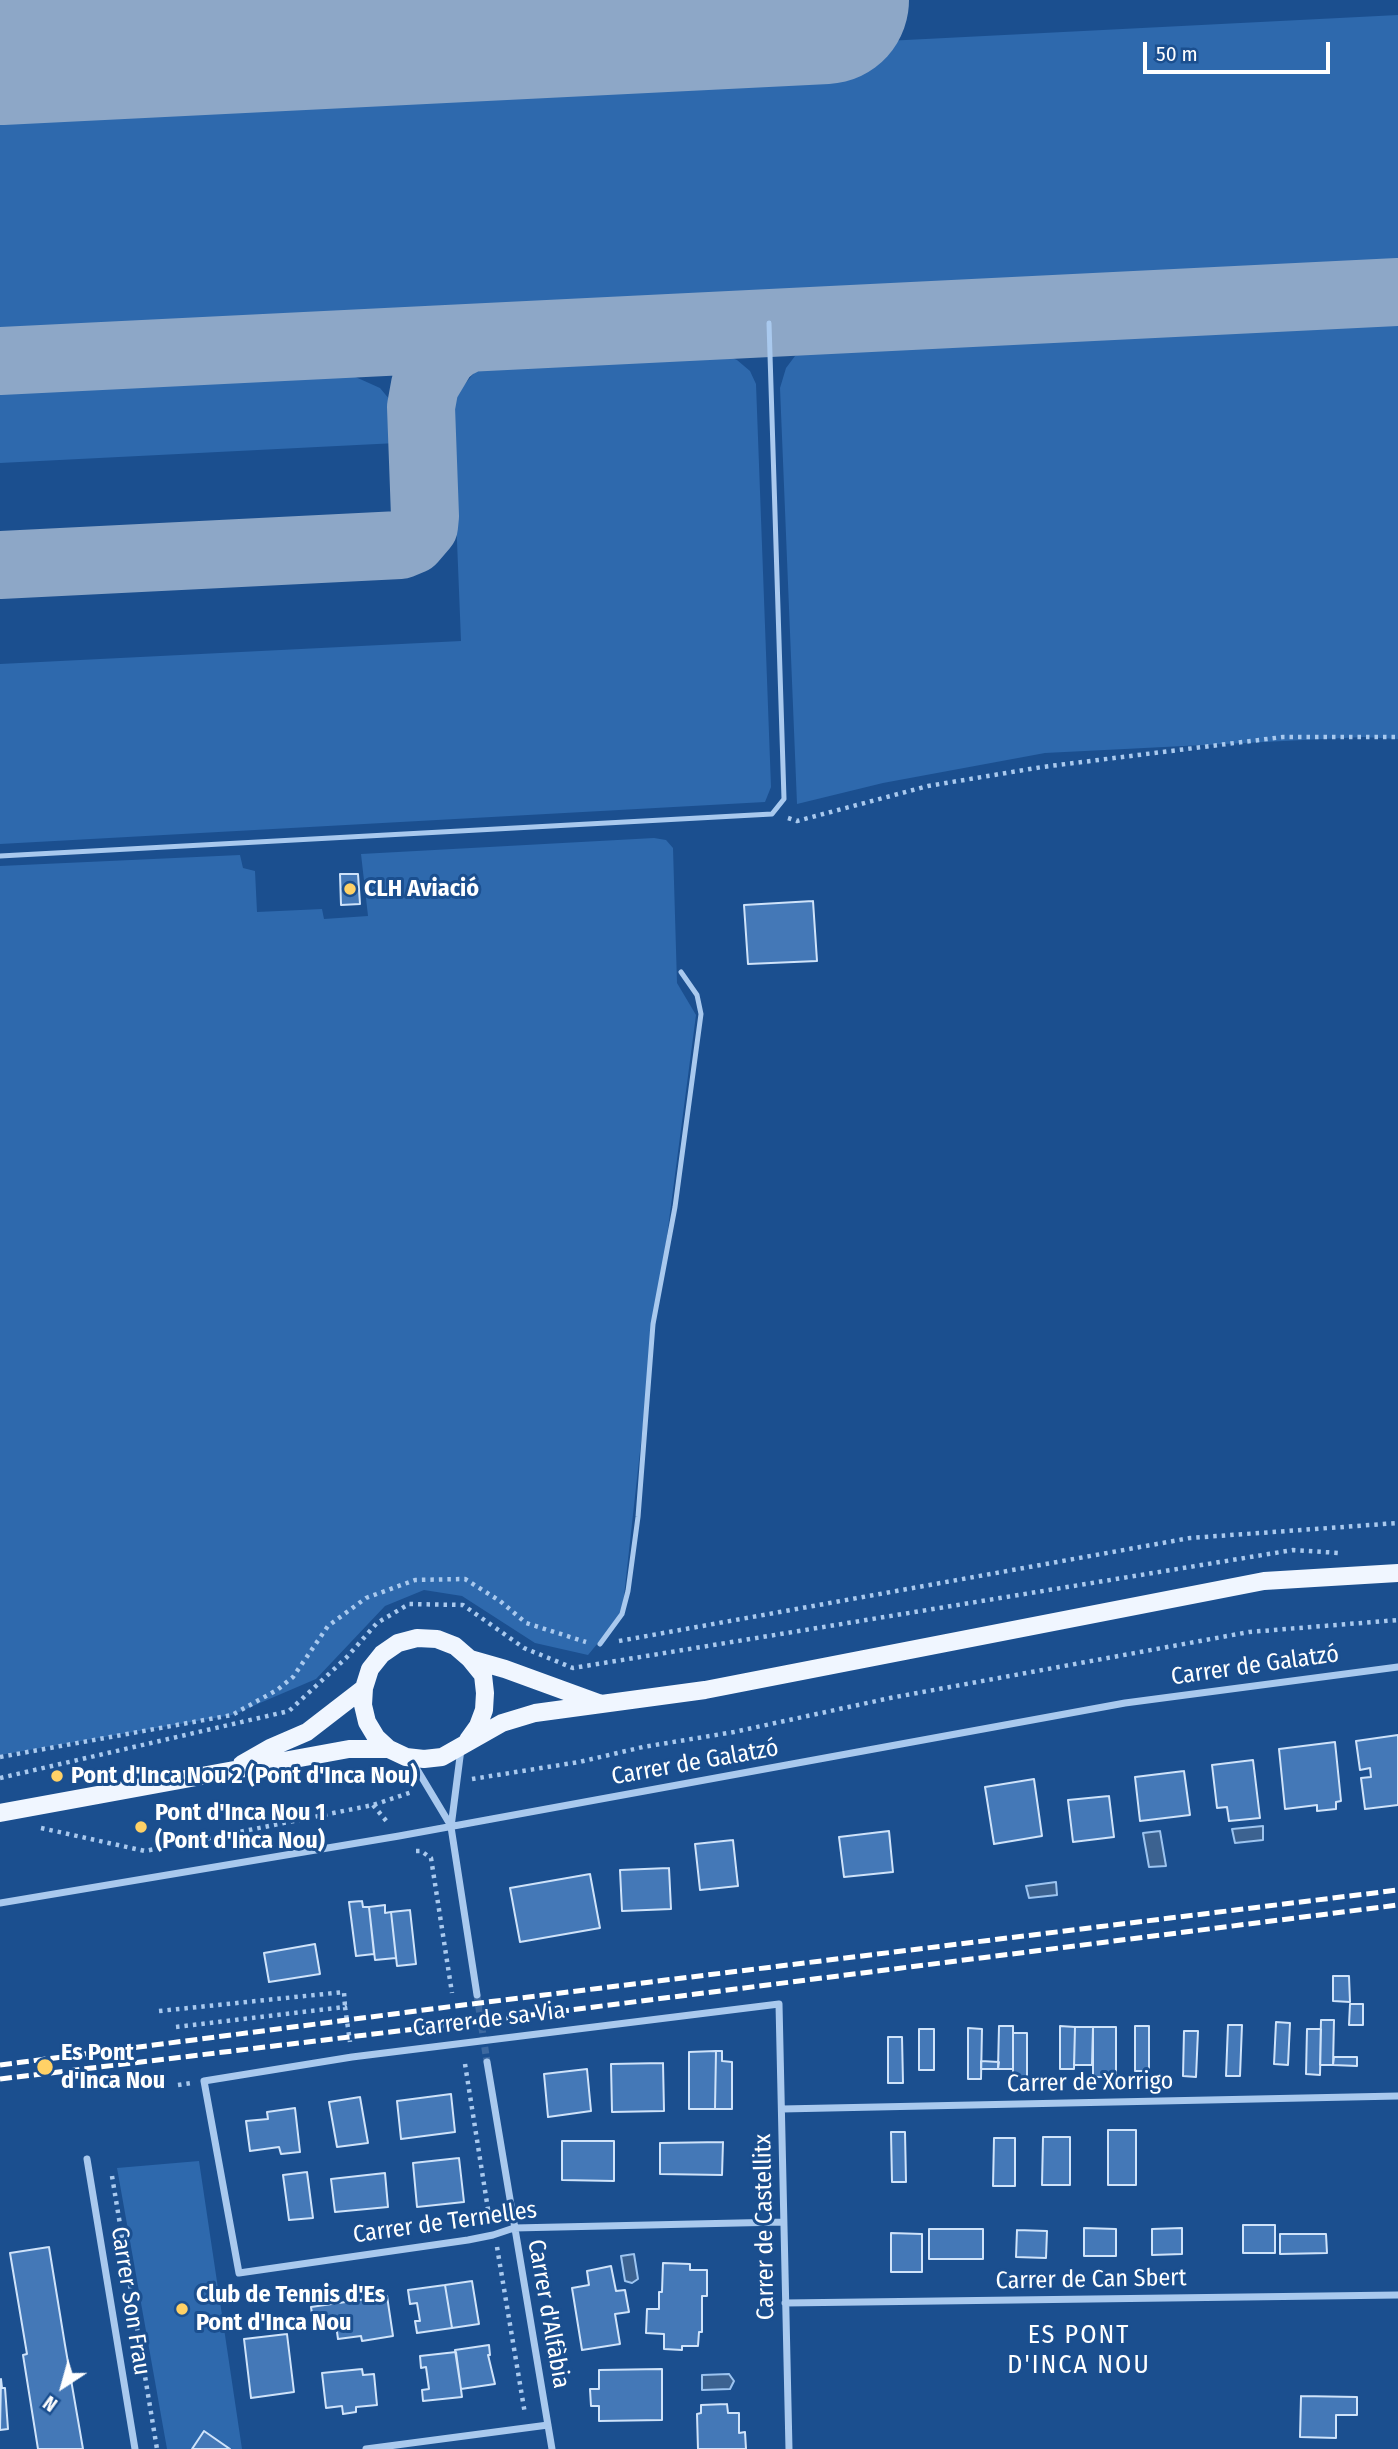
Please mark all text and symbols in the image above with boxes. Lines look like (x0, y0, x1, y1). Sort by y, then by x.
scale bar (1146, 28, 1333, 72)
text: 50 m (1156, 41, 1198, 67)
place label: CLH Aviació (364, 875, 479, 903)
marker: CLH Aviació (342, 881, 358, 897)
street label: Carrer de Galatzó (1169, 1640, 1341, 1692)
street label: Carrer de Galatzó (609, 1734, 781, 1792)
place label: Pont d'Inca Nou 2 (Pont d'Inca Nou) (71, 1762, 417, 1790)
marker: Pont d'Inca Nou 2 (Pont d'Inca Nou) (49, 1768, 65, 1784)
place label: Pont d'Inca Nou 1 (Pont d'Inca Nou) (155, 1799, 326, 1855)
marker: Pont d'Inca Nou 1 (Pont d'Inca Nou) (133, 1819, 149, 1835)
street label: Carrer de sa Via (411, 1996, 567, 2044)
place label: Es Pont d'Inca Nou (61, 2039, 165, 2095)
marker: Es Pont d'Inca Nou (35, 2057, 55, 2077)
street label: Carrer de Xorrigo (1007, 2067, 1173, 2099)
street label: Carrer de Castellitx (749, 2134, 781, 2320)
street label: Carrer de Ternelles (351, 2196, 539, 2250)
street label: Carrer Son Frau (104, 2225, 156, 2377)
street label: Carrer d'Alfàbia (521, 2237, 575, 2391)
street label: Carrer de Can Sbert (995, 2264, 1187, 2296)
place label: Club de Tennis d'Es Pont d'Inca Nou (196, 2281, 385, 2337)
marker: Club de Tennis d'Es Pont d'Inca Nou (174, 2301, 190, 2317)
district label: ES PONT D'INCA NOU (1009, 2320, 1149, 2382)
north arrow (28, 2351, 98, 2421)
text: N (39, 2391, 62, 2416)

